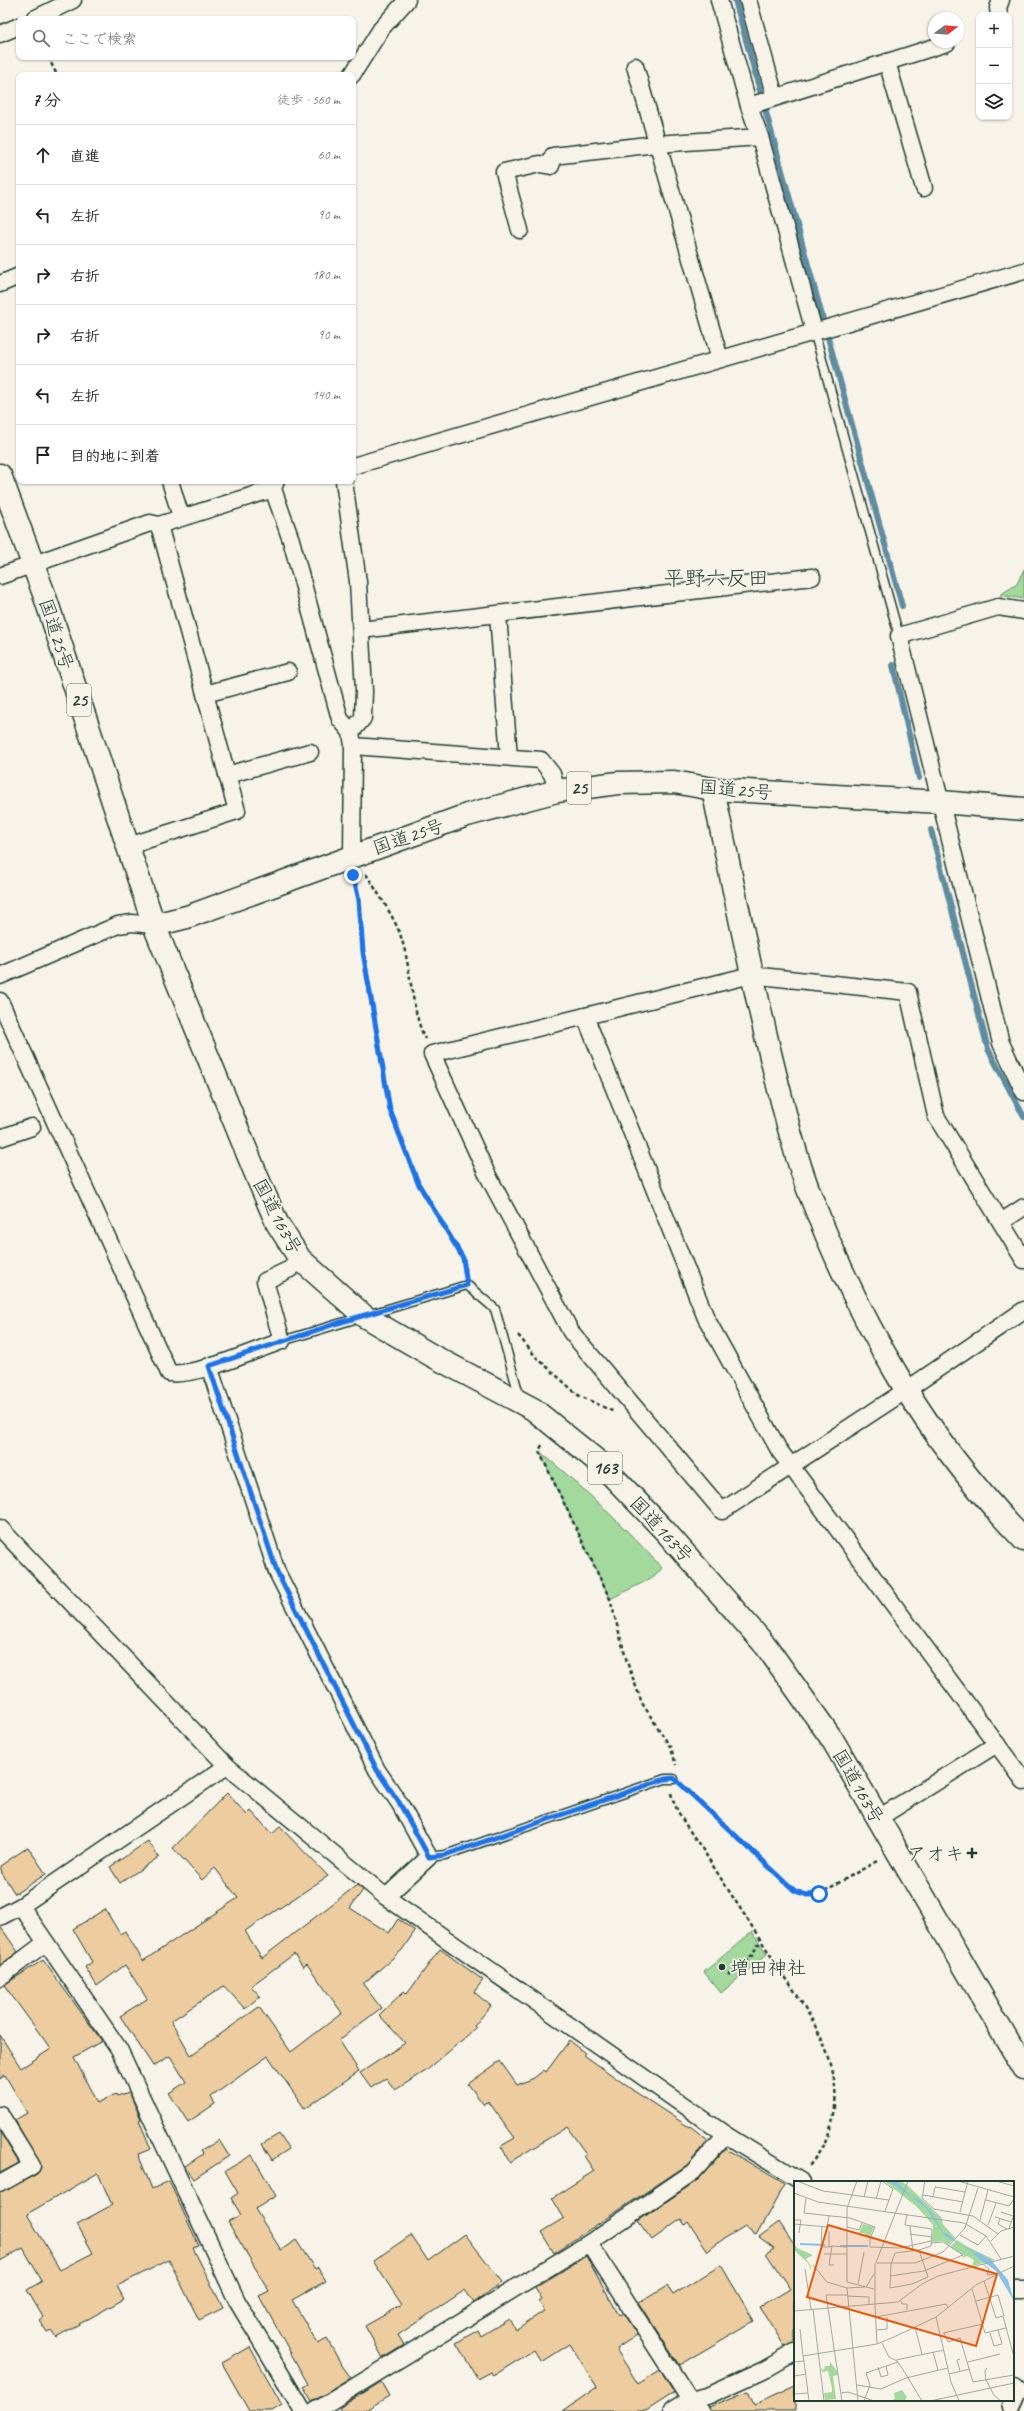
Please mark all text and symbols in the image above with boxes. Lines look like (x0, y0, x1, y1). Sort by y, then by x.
north arrow (928, 12, 964, 48)
map controls (976, 12, 1012, 120)
button: + (976, 12, 1012, 48)
search box (16, 16, 356, 60)
icon: search (30, 27, 52, 49)
text: ここで検索 (62, 30, 137, 49)
button: − (976, 48, 1012, 84)
button: layers (976, 84, 1012, 120)
text: 7 分 (32, 90, 61, 111)
text: 徒歩 · 560 m (277, 92, 340, 108)
icon: ahead (32, 144, 54, 166)
text: 直進 (70, 147, 100, 166)
text: 60 m (318, 147, 340, 163)
icon: left (32, 204, 54, 226)
text: 左折 (70, 207, 100, 226)
text: 90 m (318, 207, 340, 223)
icon: right (32, 264, 54, 286)
text: 右折 (70, 267, 100, 286)
text: 180 m (312, 267, 340, 283)
icon: right (32, 324, 54, 346)
text: 右折 (70, 327, 100, 346)
text: 90 m (318, 327, 340, 343)
icon: left (32, 384, 54, 406)
text: 左折 (70, 387, 100, 406)
text: 140 m (312, 387, 340, 403)
icon: arrive (32, 444, 54, 466)
text: 目的地に到着 (70, 447, 160, 466)
district label: 平野六反田 (664, 565, 769, 591)
street label: 国道25号 (33, 595, 79, 673)
road number: 25 (67, 684, 91, 716)
road number: 25 (567, 772, 591, 804)
street label: 国道25号 (698, 775, 774, 805)
street label: 国道25号 (369, 814, 447, 860)
route end (344, 866, 362, 884)
street label: 国道163号 (247, 1174, 307, 1259)
road number: 163 (588, 1452, 622, 1484)
street label: 国道163号 (624, 1491, 698, 1568)
street label: 国道163号 (827, 1745, 889, 1828)
place label: アオキ (907, 1842, 964, 1866)
marker: アオキ (967, 1848, 977, 1858)
route start (810, 1885, 828, 1903)
place label: 増田神社 (730, 1956, 806, 1980)
marker: 増田神社 (717, 1962, 727, 1972)
inset map (794, 2181, 1014, 2401)

